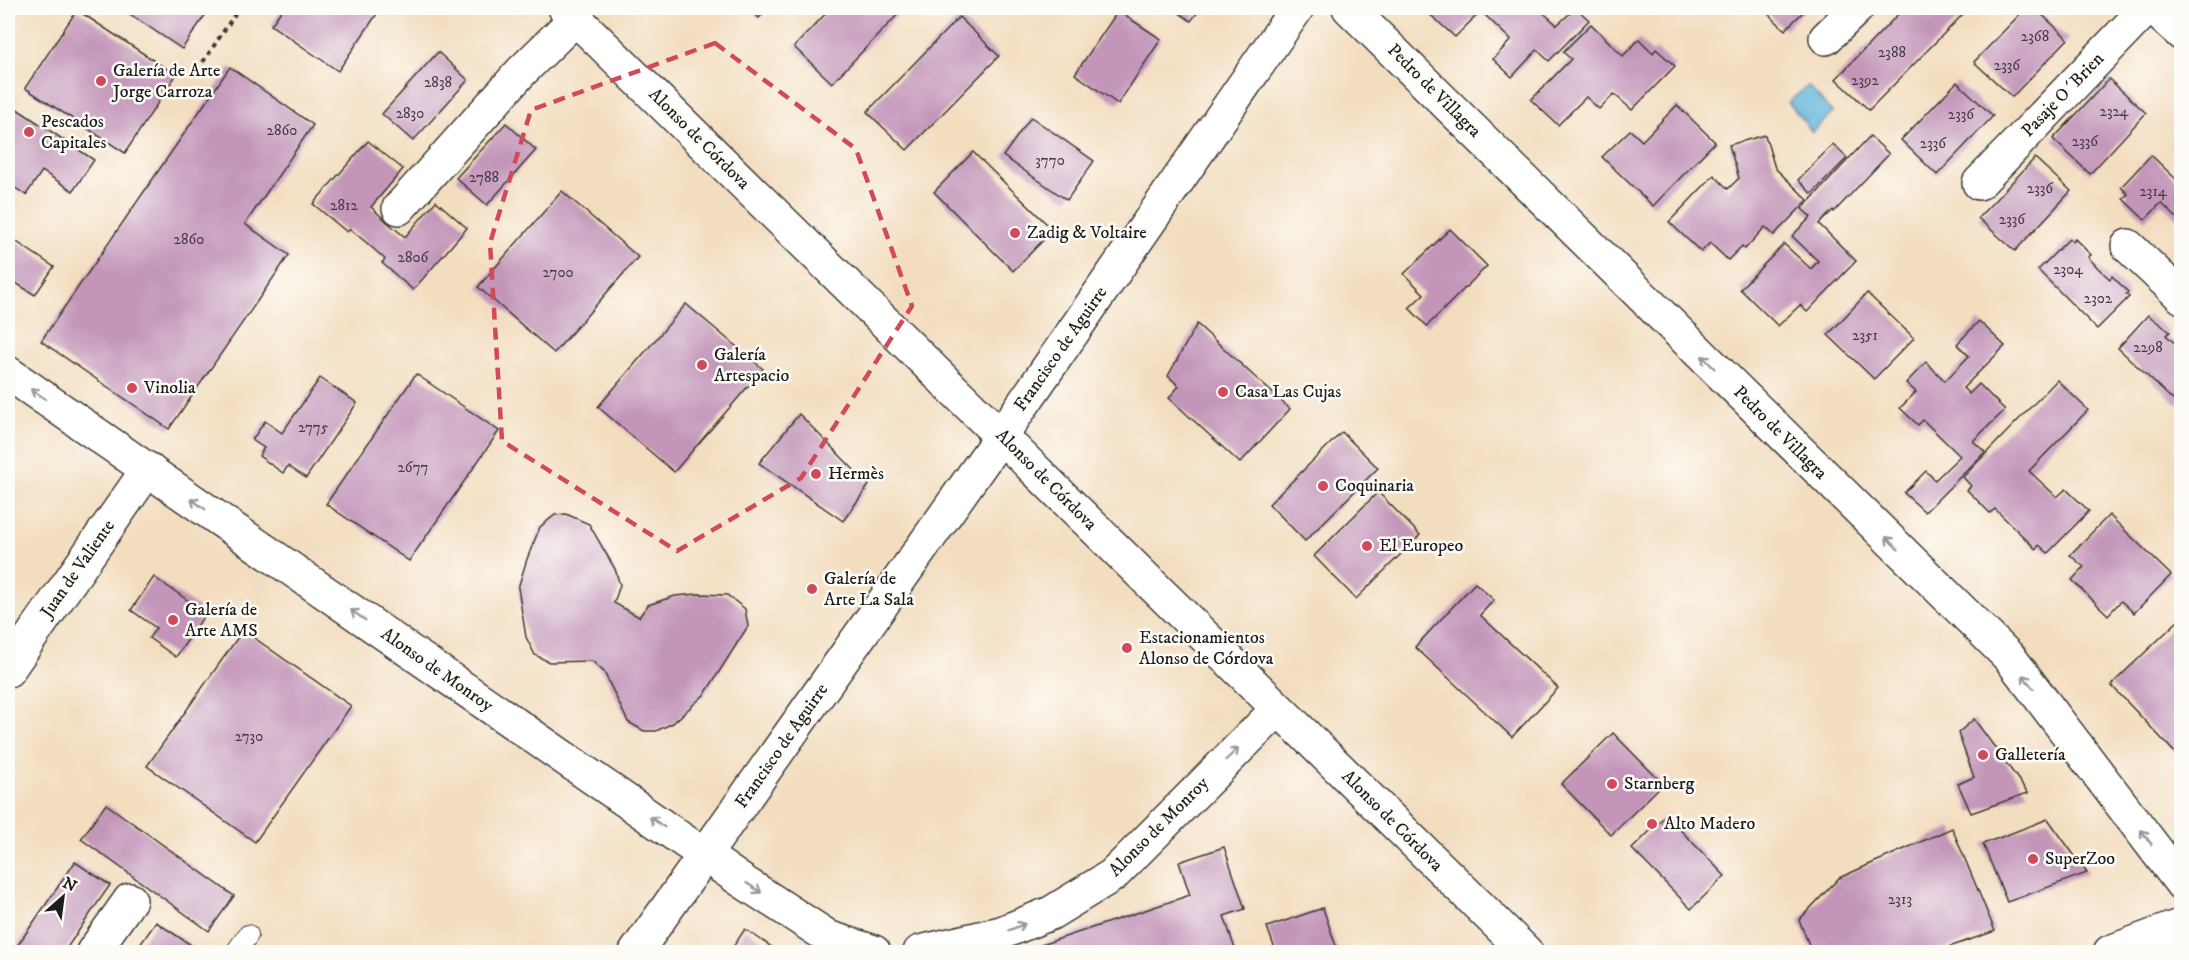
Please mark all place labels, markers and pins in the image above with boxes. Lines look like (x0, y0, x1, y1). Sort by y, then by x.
place label: Galería de Arte Jorge Carroza (111, 60, 221, 103)
marker: Galería de Arte Jorge Carroza (94, 74, 108, 88)
place label: Pescados Capitales (41, 111, 106, 154)
marker: Pescados Capitales (22, 125, 36, 139)
place label: Zadig & Voltaire (1027, 222, 1147, 244)
marker: Zadig & Voltaire (1008, 226, 1022, 240)
place label: Galería Artespacio (714, 344, 789, 387)
marker: Galería Artespacio (695, 358, 709, 372)
place label: Vinolia (143, 377, 196, 399)
marker: Vinolia (125, 381, 139, 395)
place label: Casa Las Cujas (1235, 381, 1341, 403)
marker: Casa Las Cujas (1216, 385, 1230, 399)
place label: Hermès (828, 463, 884, 485)
marker: Hermès (809, 467, 823, 481)
place label: Coquinaria (1335, 475, 1414, 497)
marker: Coquinaria (1316, 479, 1330, 493)
place label: El Europeo (1379, 535, 1463, 557)
marker: El Europeo (1360, 539, 1374, 553)
place label: Galería de Arte La Sala (824, 568, 914, 611)
marker: Galería de Arte La Sala (805, 582, 819, 596)
place label: Galería de Arte AMS (185, 599, 258, 642)
marker: Galería de Arte AMS (166, 613, 180, 627)
place label: Estacionamientos Alonso de Córdova (1139, 627, 1274, 670)
marker: Estacionamientos Alonso de Córdova (1120, 641, 1134, 655)
place label: Galletería (1995, 744, 2066, 766)
marker: Galletería (1976, 748, 1990, 762)
place label: Starnberg (1624, 773, 1695, 795)
marker: Starnberg (1605, 777, 1619, 791)
place label: Alto Madero (1664, 813, 1755, 835)
marker: Alto Madero (1645, 817, 1659, 831)
place label: SuperZoo (2045, 848, 2115, 870)
marker: SuperZoo (2026, 852, 2040, 866)

